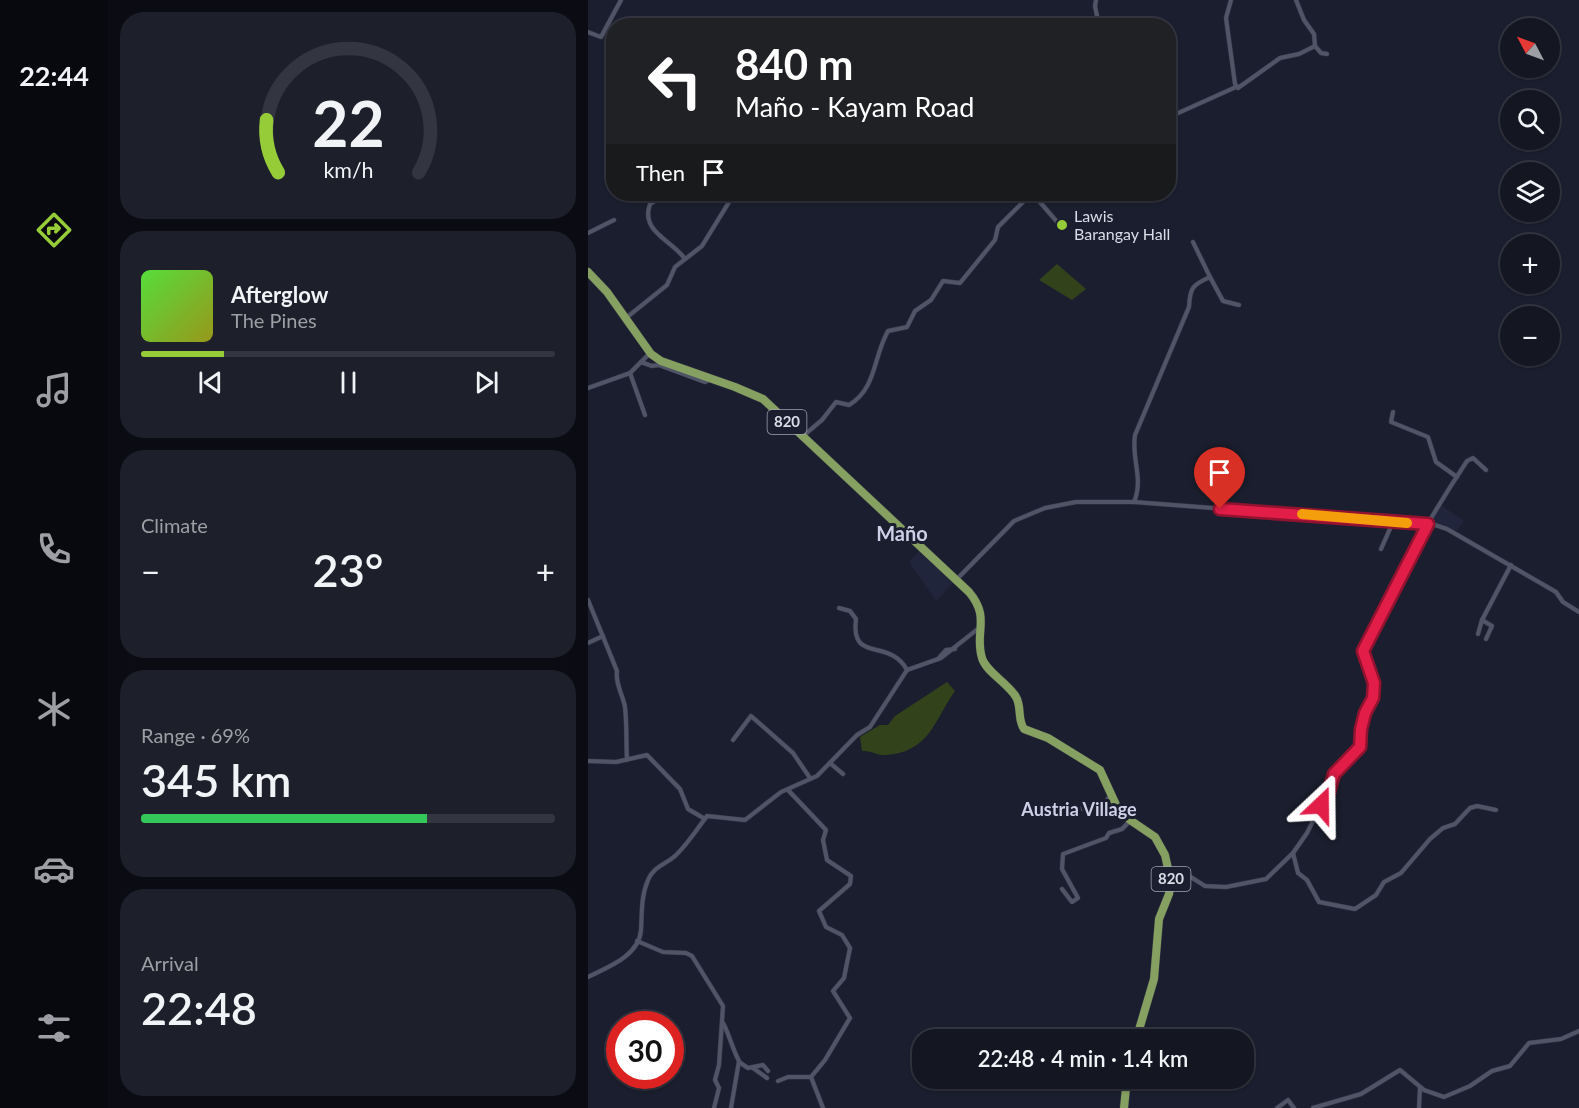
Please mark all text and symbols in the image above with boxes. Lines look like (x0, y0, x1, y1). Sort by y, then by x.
north arrow (1500, 18, 1560, 78)
map controls (1500, 18, 1560, 366)
text: 840 m (735, 39, 853, 89)
icon: left (636, 42, 714, 120)
text: 22:44 (19, 59, 89, 92)
text: 22 (312, 85, 384, 160)
text: Maño - Kayam Road (735, 90, 974, 123)
button: search (1500, 90, 1560, 150)
icon: arrive (697, 156, 730, 189)
text: km/h (323, 157, 373, 183)
text: Then (636, 159, 685, 186)
button: layers (1500, 162, 1560, 222)
place label: Lawis Barangay Hall (1074, 206, 1170, 243)
icon: directions (33, 209, 75, 251)
marker: Lawis Barangay Hall (1055, 218, 1069, 232)
button: + (1500, 234, 1560, 294)
text: Afterglow (231, 281, 328, 308)
button: − (1500, 306, 1560, 366)
text: The Pines (231, 308, 317, 332)
icon: previous (194, 366, 227, 399)
icon: pause (332, 366, 365, 399)
icon: next (470, 366, 503, 399)
icon: music (33, 369, 75, 411)
road number: 820 (768, 410, 806, 434)
pin (1194, 447, 1245, 509)
icon: arrive (1203, 456, 1236, 489)
text: Climate (141, 513, 208, 537)
district label: Maño (876, 521, 928, 545)
icon: phone (33, 528, 75, 570)
text: 23° (313, 543, 383, 597)
text: − (141, 551, 160, 591)
text: + (536, 551, 555, 591)
icon: climate (33, 688, 75, 730)
text: Range · 69% (141, 723, 250, 747)
text: 345 km (141, 753, 291, 807)
position arrow (1289, 773, 1353, 837)
district label: Austria Village (1020, 798, 1137, 820)
icon: car (33, 848, 75, 890)
road number: 820 (1152, 867, 1190, 891)
text: Arrival (141, 951, 199, 975)
text: 22:48 (141, 981, 257, 1035)
icon: filters (33, 1007, 75, 1049)
speed limit sign: 30 (606, 1011, 684, 1089)
text: 22:48 · 4 min · 1.4 km (978, 1045, 1188, 1072)

